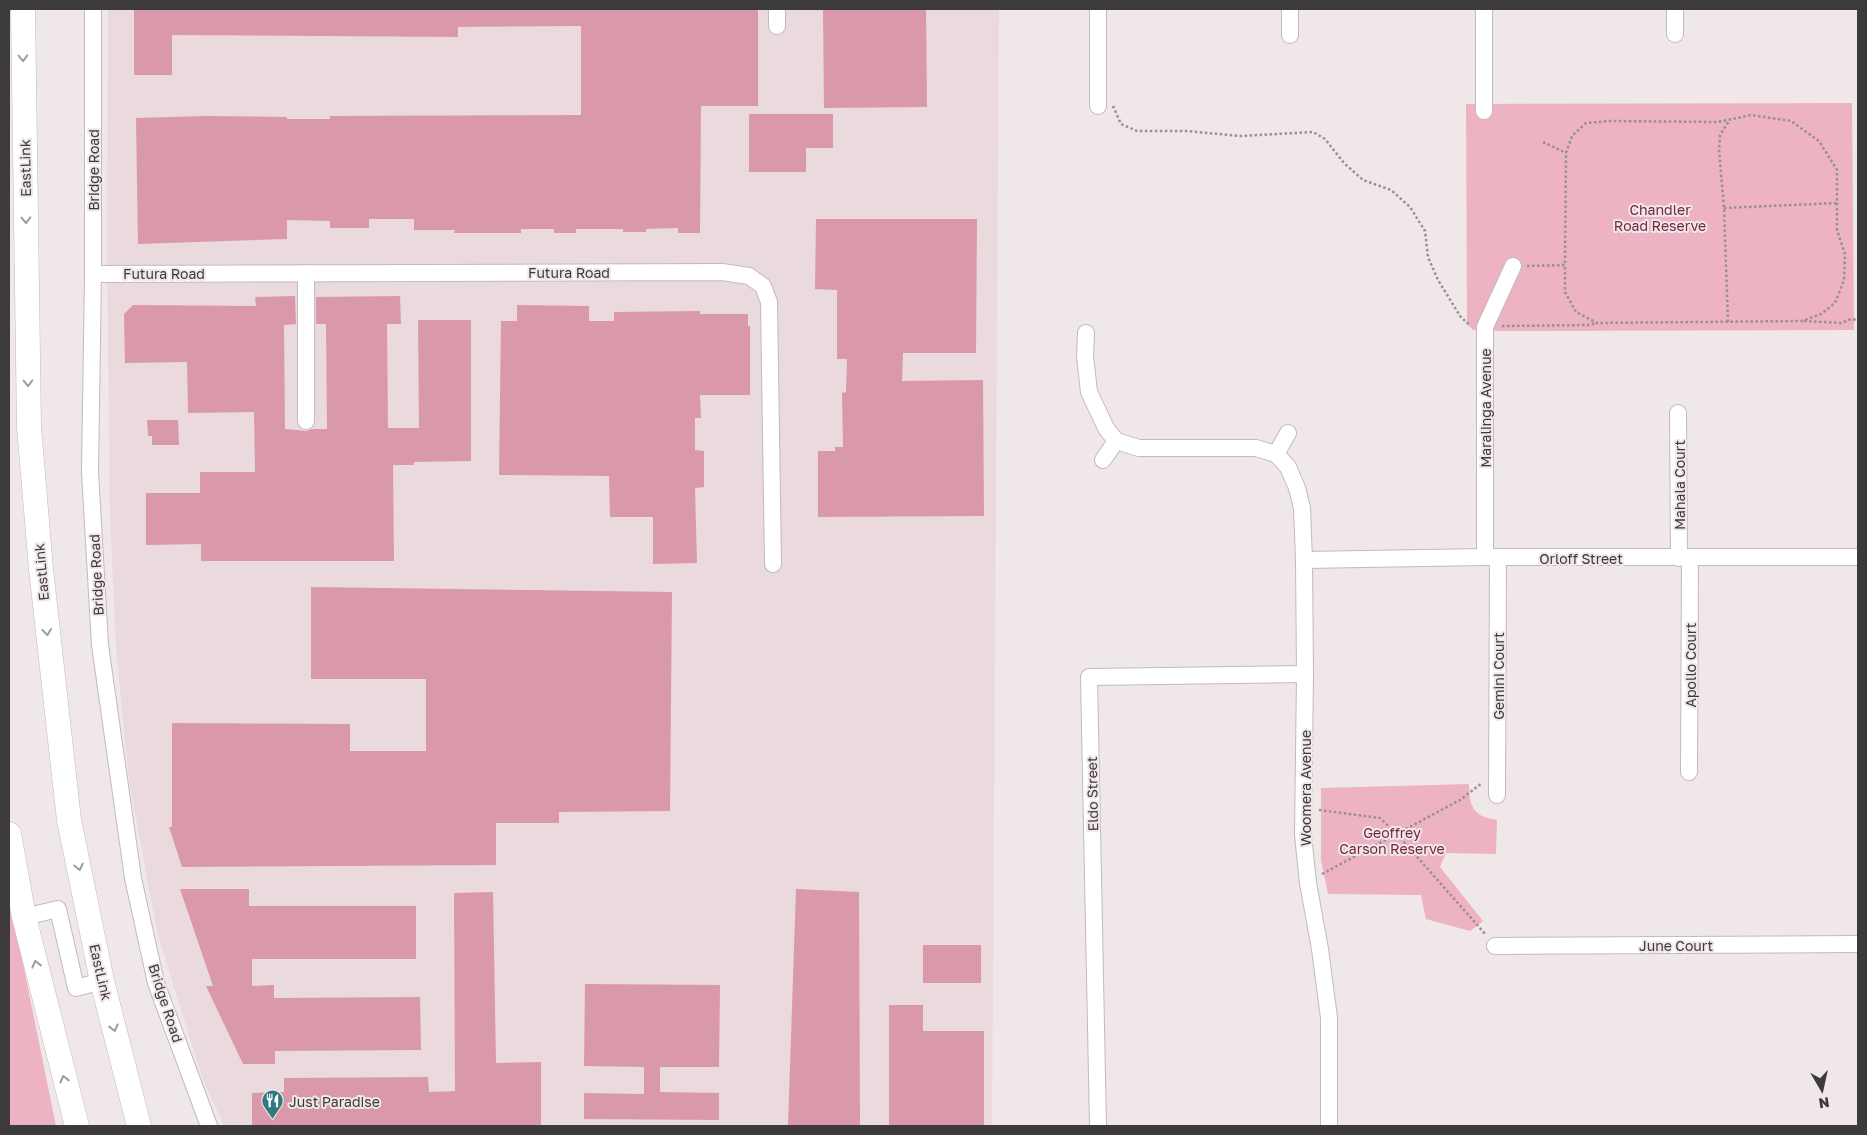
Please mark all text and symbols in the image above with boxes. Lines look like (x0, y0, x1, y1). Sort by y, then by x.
one-way arrow (18, 54, 28, 62)
street label: Bridge Road (85, 129, 102, 211)
street label: EastLink (16, 139, 34, 197)
park label: Chandler Road Reserve (1614, 201, 1706, 234)
one-way arrow (21, 217, 31, 225)
street label: Futura Road (528, 264, 610, 281)
street label: Futura Road (123, 265, 205, 282)
street label: Maralinga Avenue (1477, 348, 1494, 468)
one-way arrow (23, 379, 34, 387)
street label: Mahala Court (1671, 440, 1688, 530)
street label: Bridge Road (85, 534, 107, 616)
street label: EastLink (30, 542, 52, 601)
street label: Orloff Street (1539, 550, 1623, 567)
street label: Apollo Court (1682, 623, 1699, 707)
one-way arrow (41, 628, 52, 636)
street label: Gemini Court (1490, 632, 1507, 720)
street label: Woomera Avenue (1297, 730, 1314, 846)
street label: Eldo Street (1083, 756, 1101, 832)
park label: Geoffrey Carson Reserve (1339, 824, 1445, 857)
one-way arrow (73, 863, 83, 872)
street label: June Court (1639, 937, 1713, 954)
street label: EastLink (86, 942, 116, 1002)
one-way arrow (31, 960, 41, 968)
street label: Bridge Road (145, 962, 187, 1044)
one-way arrow (108, 1023, 119, 1032)
north arrow (1797, 1065, 1847, 1115)
one-way arrow (59, 1075, 70, 1084)
restaurant icon: Just Paradise (261, 1089, 285, 1120)
place label: Just Paradise (289, 1093, 380, 1110)
text: N (1818, 1094, 1831, 1113)

